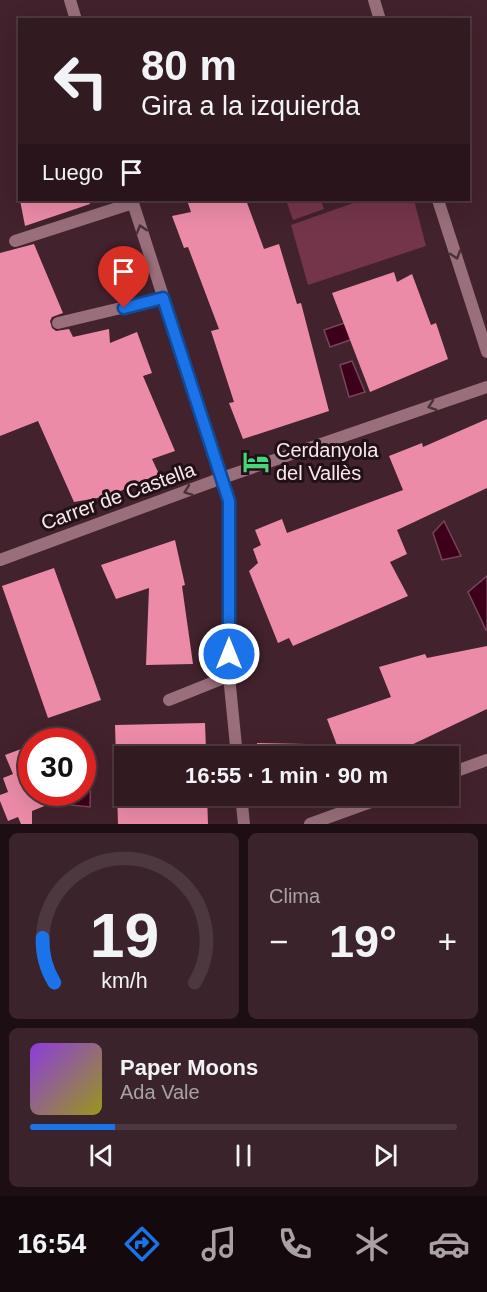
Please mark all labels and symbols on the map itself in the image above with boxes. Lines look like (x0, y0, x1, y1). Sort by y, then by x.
one-way arrow (136, 224, 148, 235)
pin (98, 246, 149, 308)
one-way arrow (449, 249, 461, 260)
one-way arrow (427, 399, 438, 411)
place label: Cerdanyola del Vallès (276, 439, 379, 484)
hotel icon: Cerdanyola del Vallès (241, 447, 271, 477)
street label: Carrer de Castella (38, 458, 199, 534)
one-way arrow (183, 484, 194, 496)
position arrow (197, 622, 261, 686)
speed limit sign: 30 (18, 728, 96, 806)

